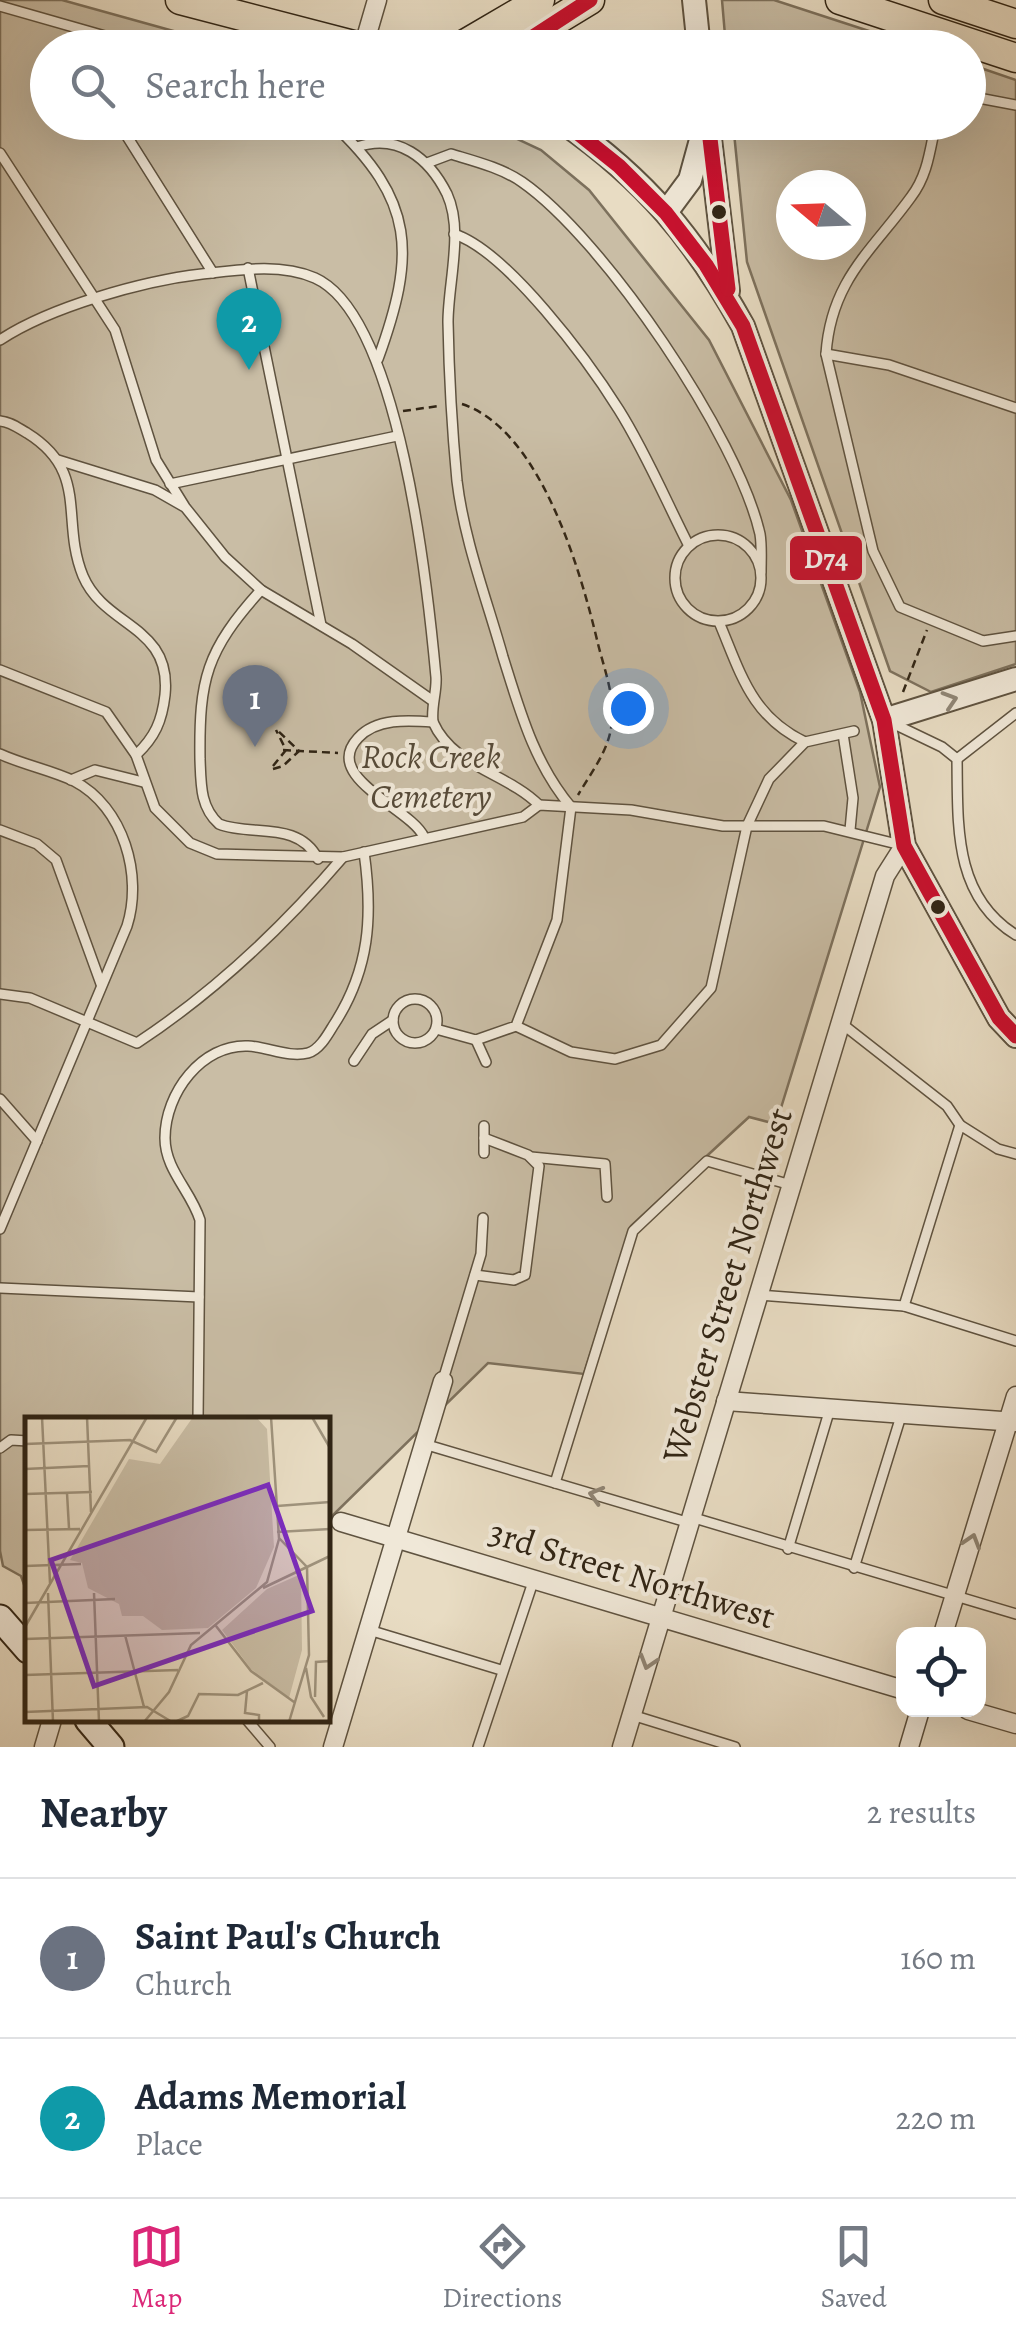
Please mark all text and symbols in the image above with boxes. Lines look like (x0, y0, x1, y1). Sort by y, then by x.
search box (30, 30, 986, 140)
icon: search (65, 58, 120, 113)
text: Search here (145, 59, 326, 111)
north arrow (776, 170, 866, 260)
unlabelled marker (709, 202, 729, 222)
pin: 2 (216, 288, 282, 370)
line badge: D74 (788, 534, 864, 582)
text: D74 (804, 540, 848, 578)
pin: 1 (222, 664, 288, 747)
your location (603, 683, 654, 734)
one-way arrow (941, 691, 958, 712)
park label: Rock Creek Cemetery (361, 732, 501, 820)
unlabelled marker (928, 897, 948, 917)
street label: Webster Street Northwest (650, 1102, 804, 1469)
inset map (25, 1417, 330, 1722)
one-way arrow (588, 1486, 605, 1507)
street label: 3rd Street Northwest (483, 1508, 781, 1640)
one-way arrow (960, 1533, 980, 1550)
map controls (896, 1627, 986, 1717)
button: locate (896, 1627, 986, 1717)
one-way arrow (639, 1653, 660, 1670)
text: Nearby (40, 1784, 167, 1841)
text: 2 results (867, 1790, 976, 1834)
text: Saint Paul's Church (135, 1910, 441, 1962)
text: 1 (67, 1936, 78, 1980)
text: 160 m (900, 1936, 976, 1980)
text: Church (135, 1962, 232, 2006)
text: Adams Memorial (135, 2070, 406, 2122)
text: 2 (65, 2096, 80, 2140)
text: 220 m (896, 2096, 976, 2140)
text: Place (135, 2122, 203, 2166)
tab: Map (129, 2219, 184, 2317)
tab: Directions (442, 2219, 562, 2317)
tab: Saved (821, 2219, 887, 2317)

